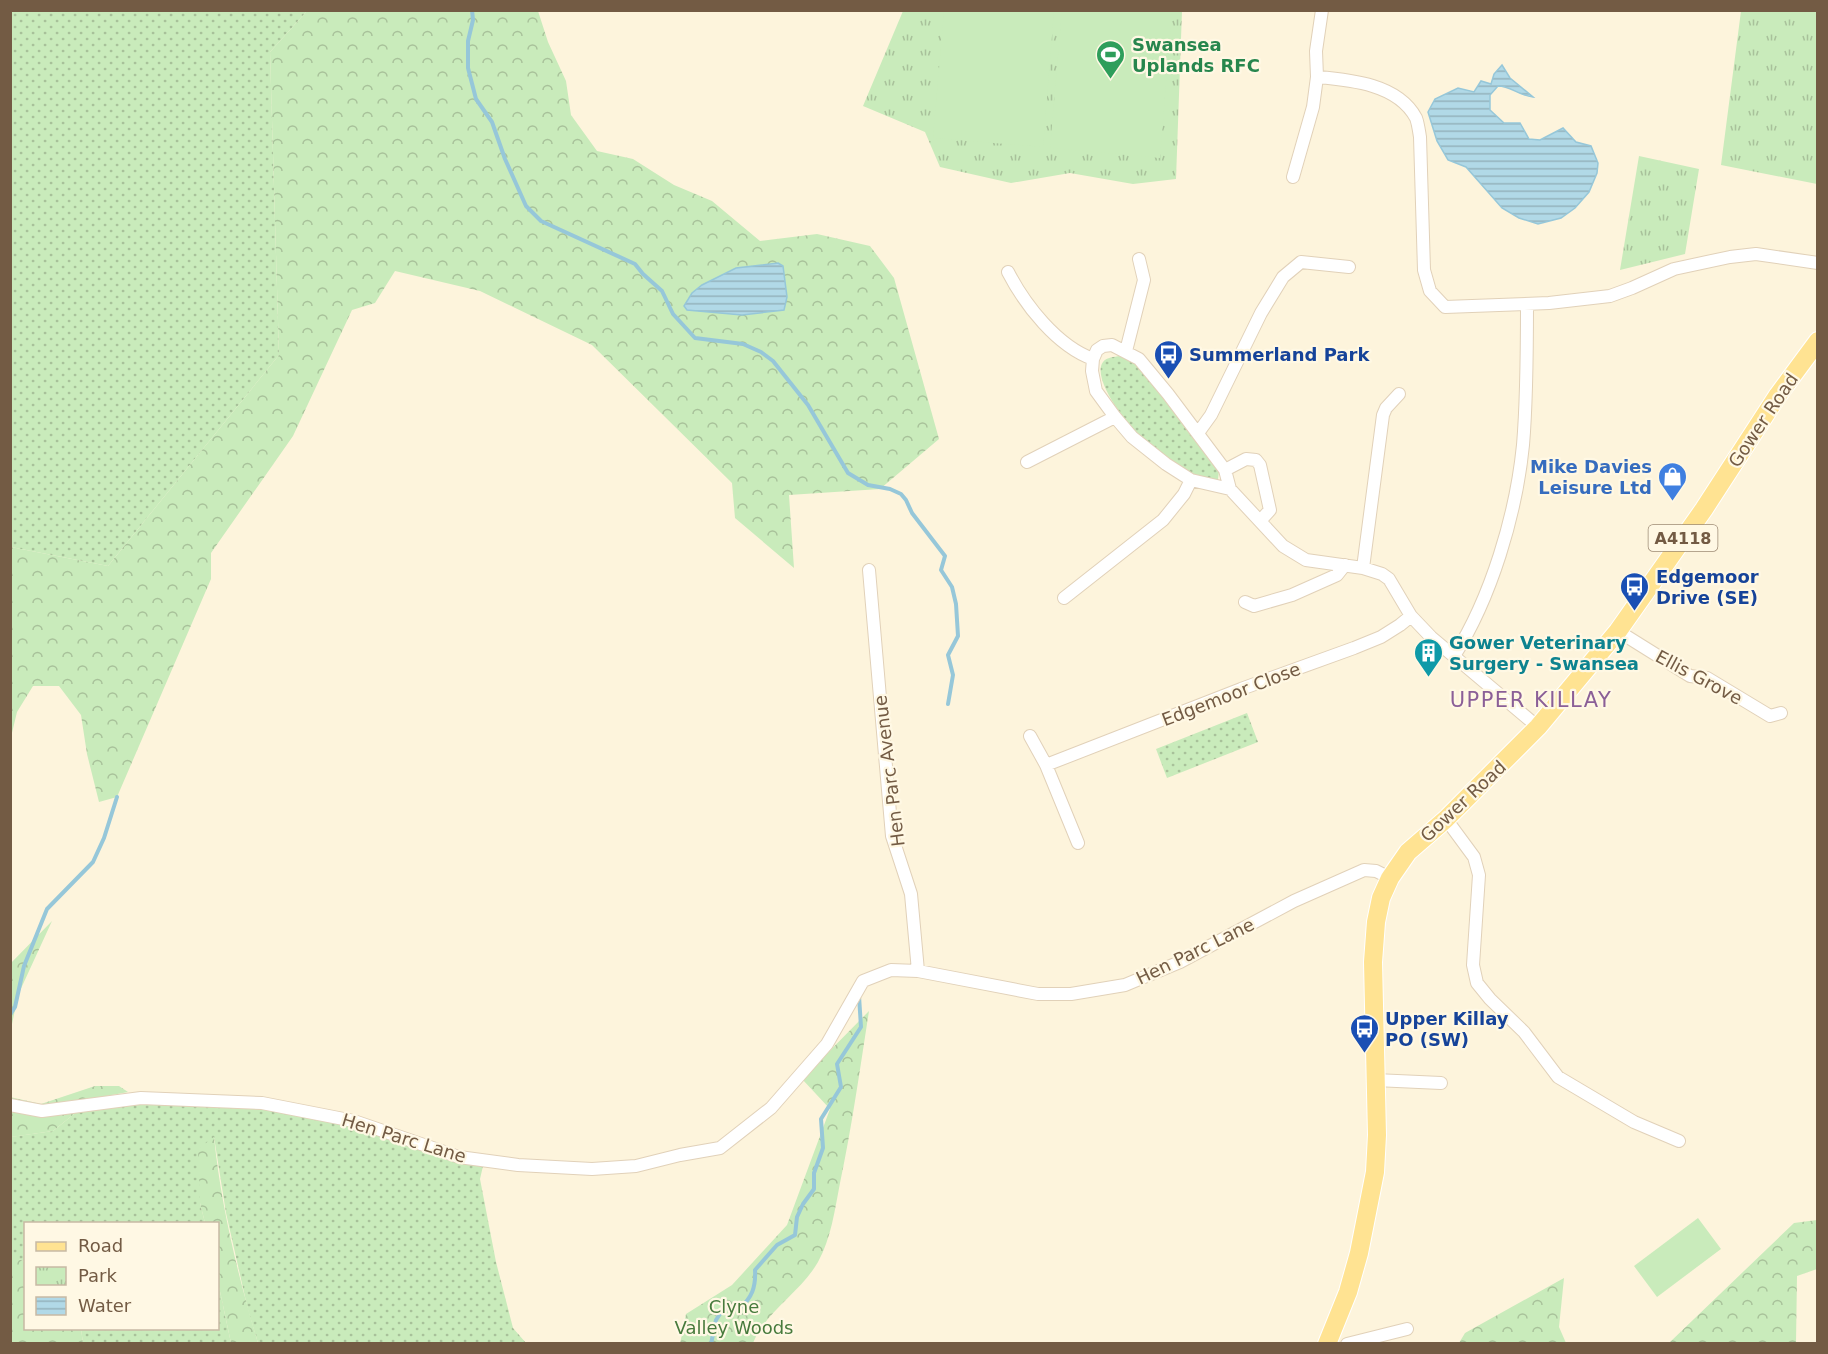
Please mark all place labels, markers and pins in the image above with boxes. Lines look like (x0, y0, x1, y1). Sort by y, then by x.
place label: Swansea Uplands RFC (1132, 34, 1260, 76)
sports icon: Swansea Uplands RFC (1095, 38, 1127, 80)
bus stop icon: Summerland Park (1152, 338, 1184, 380)
place label: Summerland Park (1189, 344, 1370, 365)
place label: Mike Davies Leisure Ltd (1530, 456, 1652, 498)
shop icon: Mike Davies Leisure Ltd (1657, 460, 1689, 502)
place label: Edgemoor Drive (SE) (1656, 566, 1759, 608)
bus stop icon: Edgemoor Drive (SE) (1619, 570, 1651, 612)
place label: Gower Veterinary Surgery - Swansea (1449, 632, 1639, 674)
building icon: Gower Veterinary Surgery - Swansea (1412, 636, 1444, 678)
place label: Upper Killay PO (SW) (1385, 1008, 1509, 1050)
bus stop icon: Upper Killay PO (SW) (1348, 1012, 1380, 1054)

